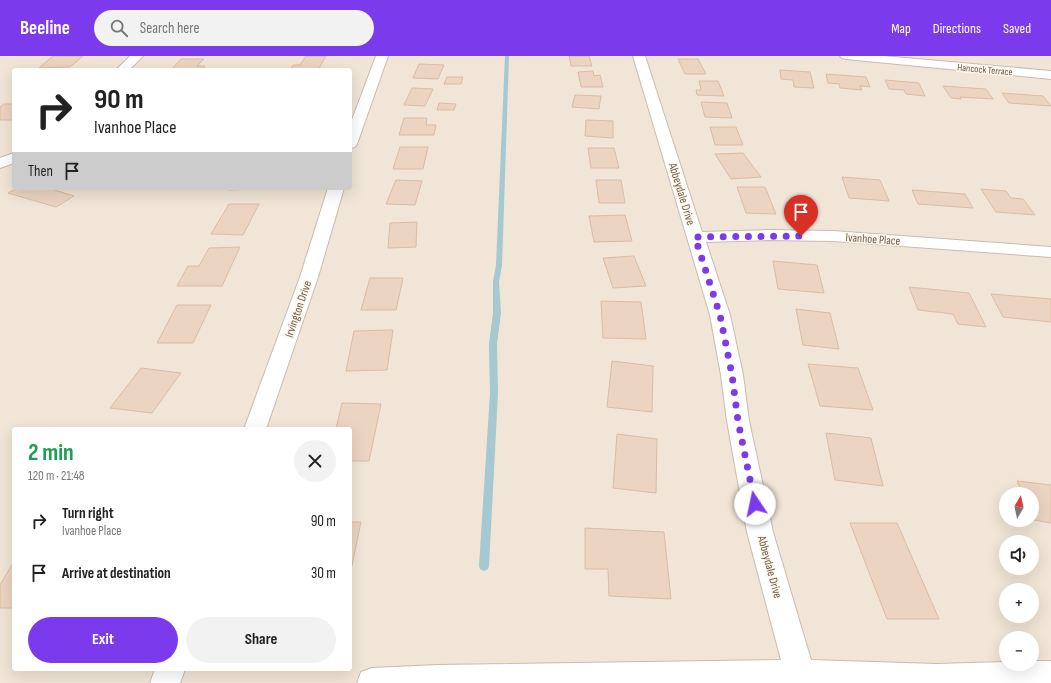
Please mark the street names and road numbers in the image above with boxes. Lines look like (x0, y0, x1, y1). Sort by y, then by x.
street label: Hancock Terrace (957, 62, 1013, 78)
street label: Abbeydale Drive (665, 160, 698, 227)
street label: Ivanhoe Place (845, 230, 901, 249)
street label: Irvington Drive (282, 279, 315, 340)
street label: Abbeydale Drive (754, 533, 785, 600)

